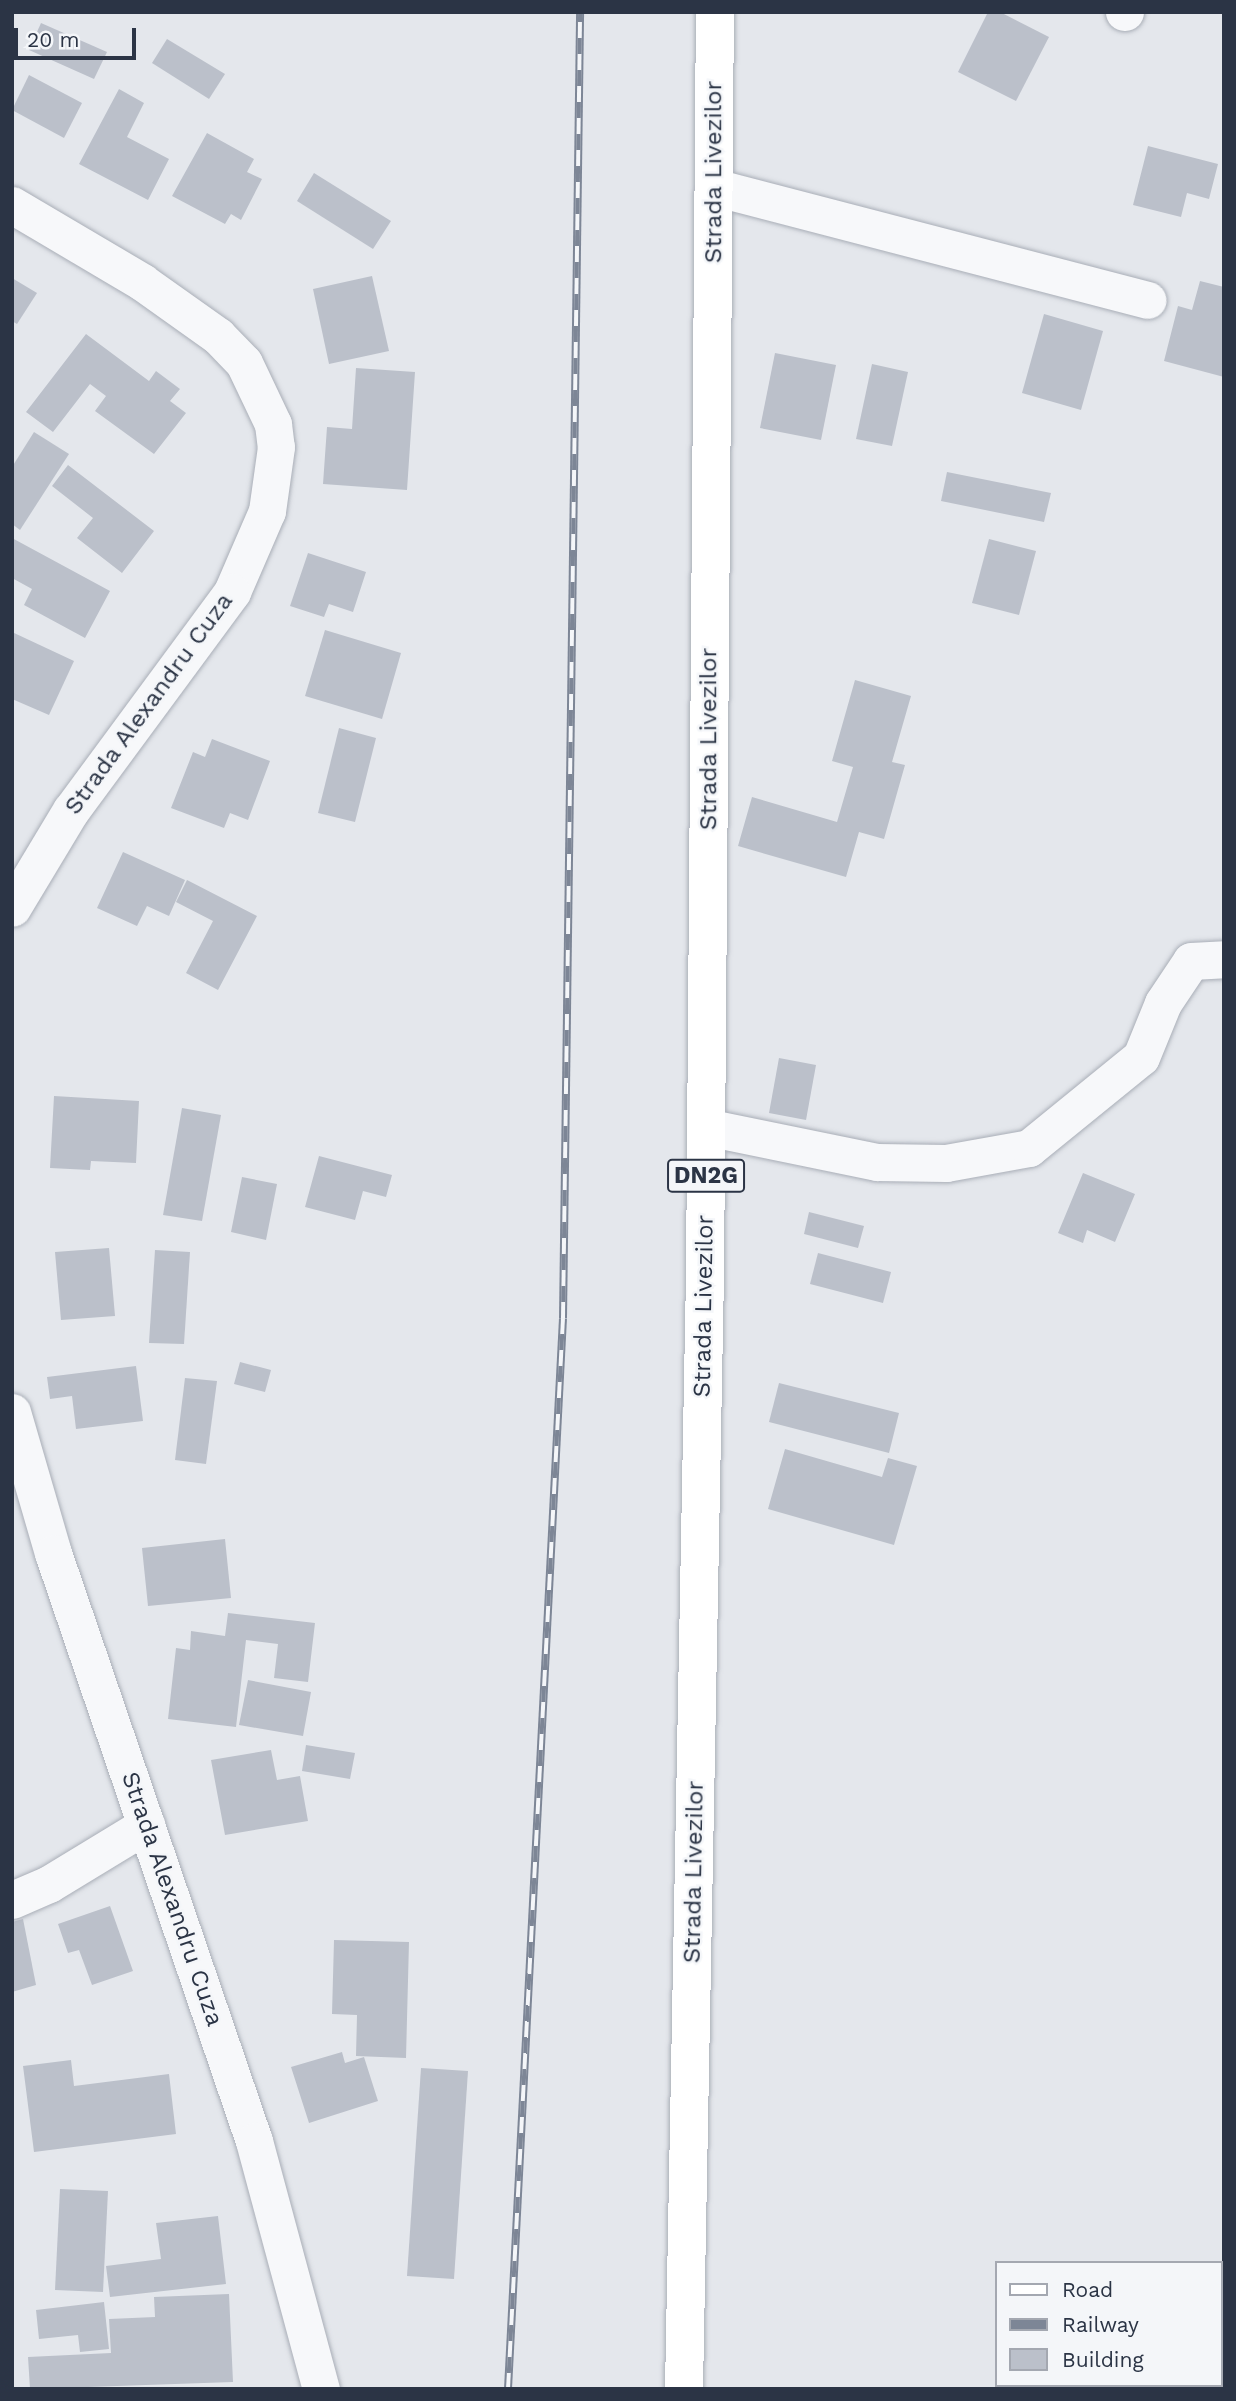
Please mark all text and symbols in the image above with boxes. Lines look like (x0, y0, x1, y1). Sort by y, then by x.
scale bar (18, 14, 140, 58)
text: 20 m (27, 27, 79, 52)
street label: Strada Livezilor (700, 80, 728, 264)
street label: Strada Alexandru Cuza (58, 587, 240, 821)
street label: Strada Livezilor (695, 647, 723, 831)
road number: DN2G (666, 1156, 746, 1196)
street label: Strada Livezilor (688, 1214, 720, 1398)
street label: Strada Alexandru Cuza (115, 1767, 229, 2031)
street label: Strada Livezilor (678, 1780, 710, 1964)
legend (995, 2261, 1222, 2387)
text: Road (1062, 2277, 1113, 2302)
text: Railway (1062, 2312, 1139, 2337)
text: Building (1062, 2347, 1144, 2372)

